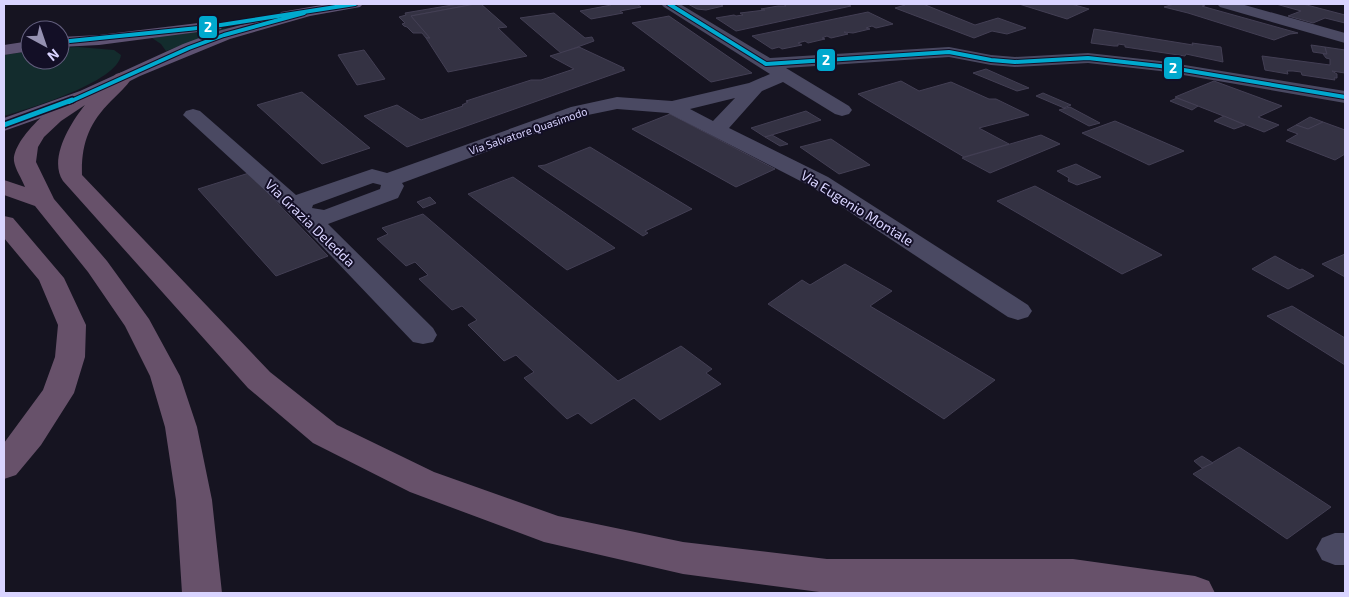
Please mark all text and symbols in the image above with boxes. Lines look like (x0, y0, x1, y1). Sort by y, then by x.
line badge: 2 (198, 15, 218, 39)
text: 2 (204, 18, 212, 35)
north arrow (20, 20, 70, 70)
text: N (44, 46, 63, 65)
line badge: 2 (816, 48, 836, 72)
text: 2 (822, 51, 830, 68)
line badge: 2 (1163, 56, 1183, 80)
text: 2 (1169, 59, 1177, 76)
street label: Via Salvatore Quasimodo (467, 104, 589, 158)
street label: Via Eugenio Montale (798, 166, 917, 249)
street label: Via Grazia Deledda (262, 175, 359, 270)

